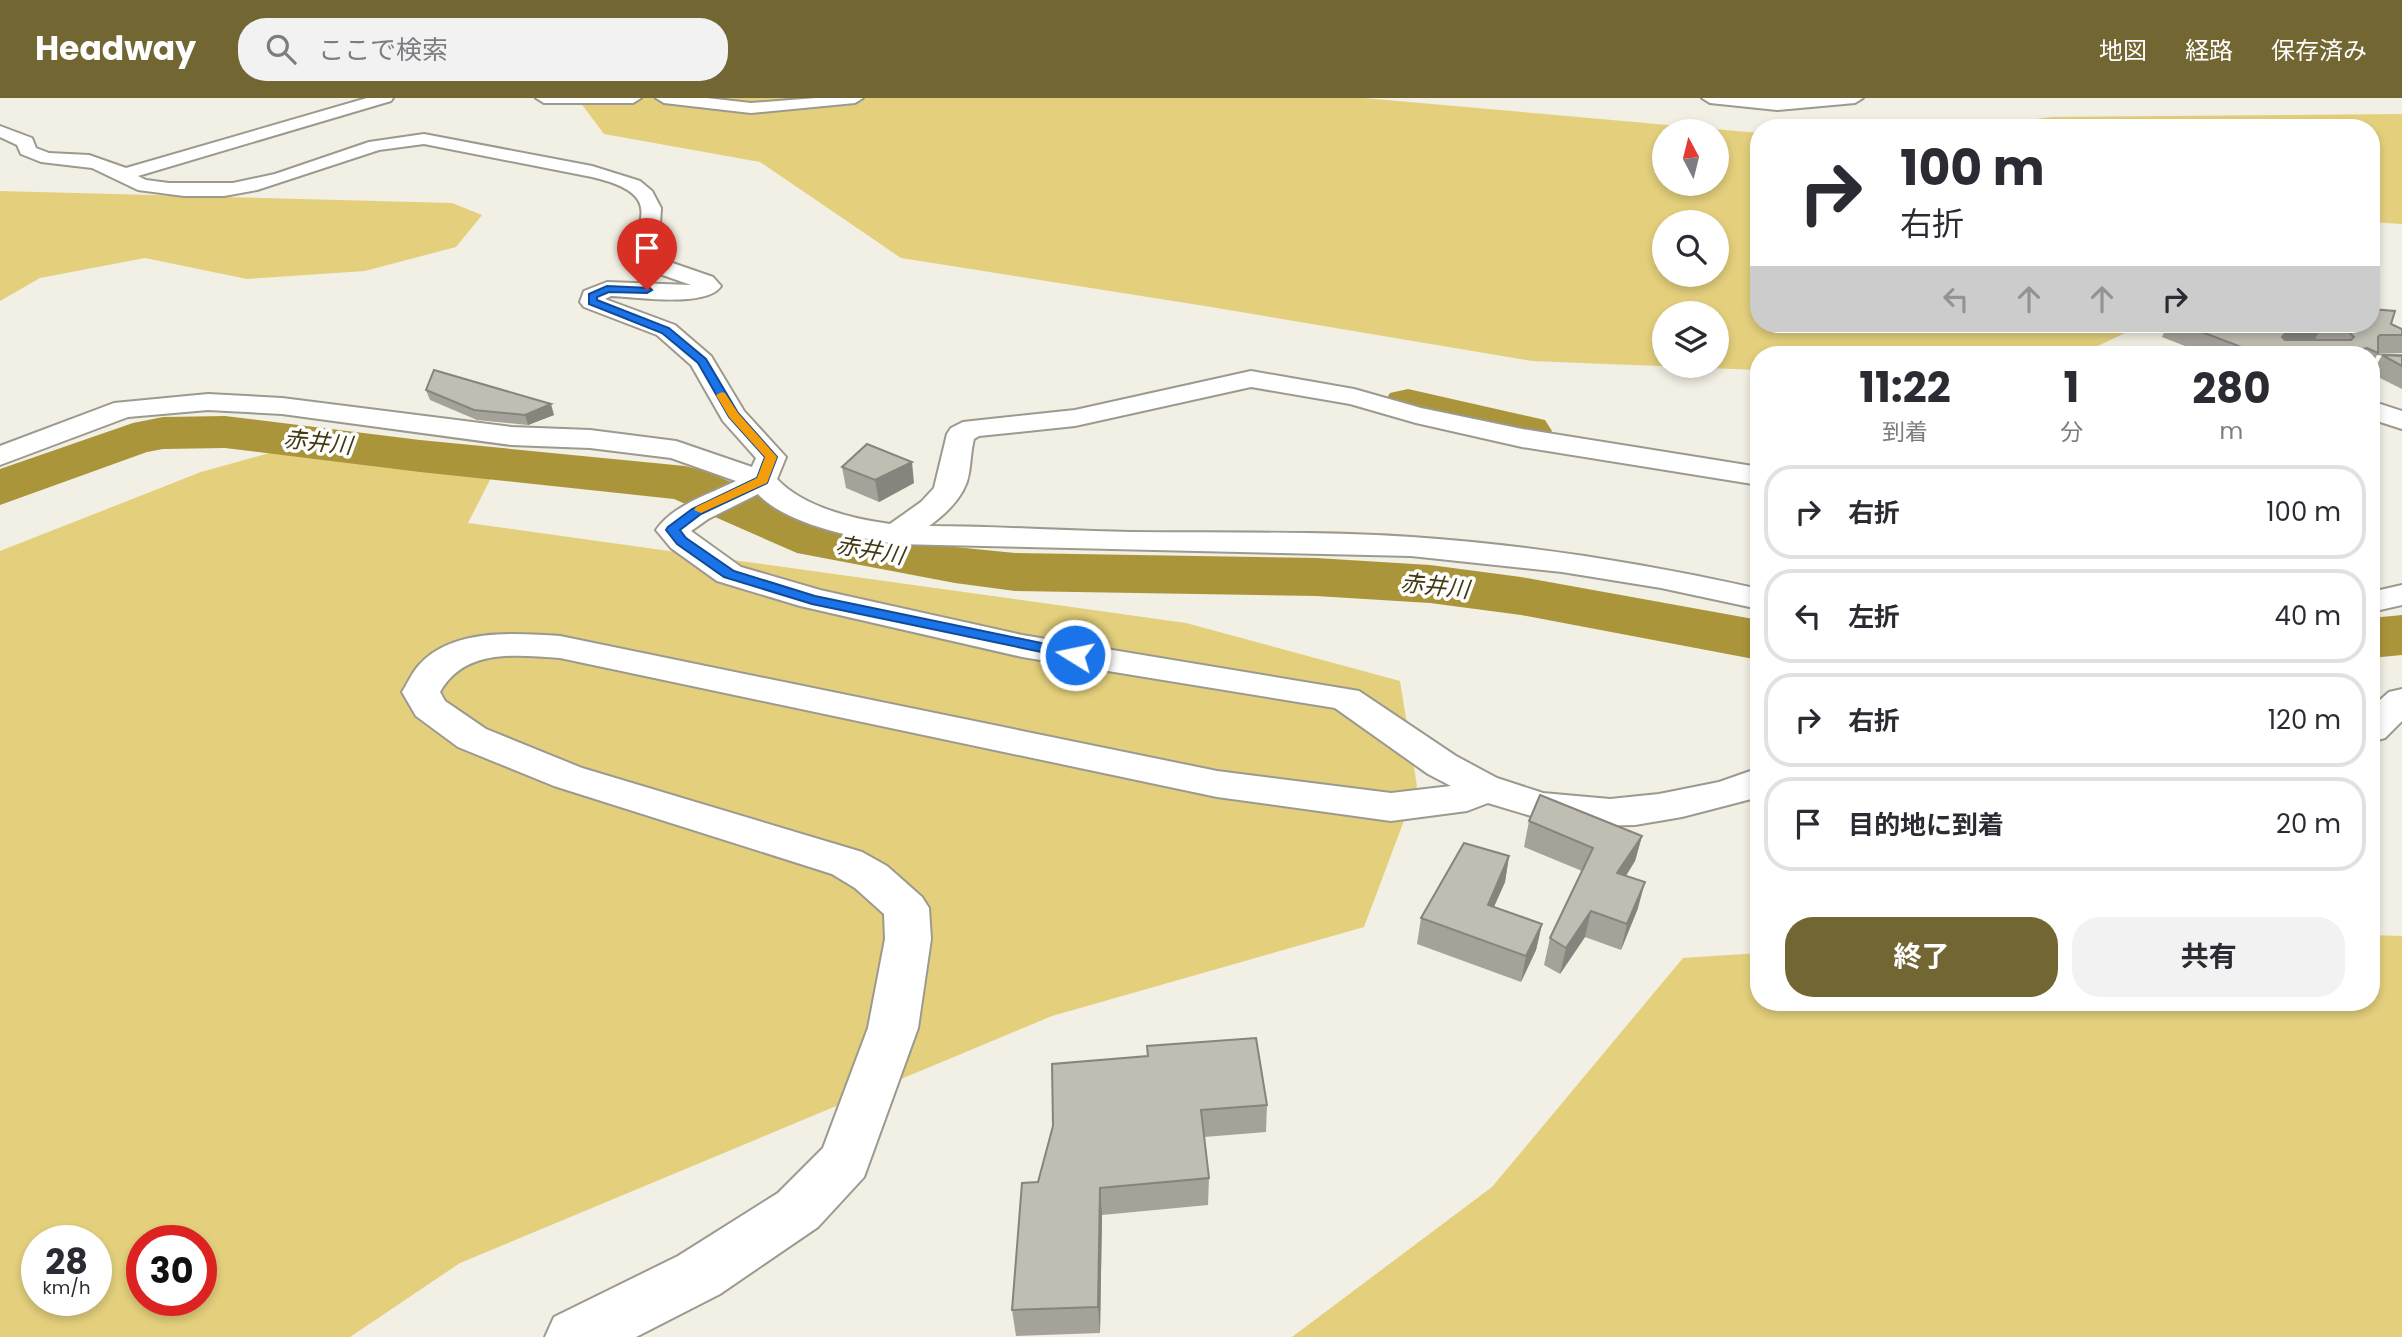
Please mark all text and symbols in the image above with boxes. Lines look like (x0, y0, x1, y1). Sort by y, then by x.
search box (238, 18, 728, 81)
text: Headway (35, 25, 196, 72)
icon: search (262, 30, 300, 68)
text: ここで検索 (318, 32, 448, 68)
text: 地図 (2099, 34, 2147, 67)
text: 経路 (2185, 34, 2233, 67)
text: 保存済み (2271, 34, 2367, 67)
north arrow (1652, 119, 1729, 196)
map controls (1652, 119, 1729, 378)
text: 100 m (1900, 134, 2045, 202)
icon: right (1785, 147, 1876, 238)
text: 右折 (1900, 201, 1964, 246)
button: search (1652, 210, 1729, 287)
pin (617, 218, 677, 290)
icon: arrive (628, 229, 666, 267)
icon: left (1937, 280, 1975, 318)
icon: ahead (2010, 280, 2048, 318)
icon: ahead (2083, 280, 2121, 318)
icon: right (2156, 280, 2194, 318)
button: layers (1652, 301, 1729, 378)
text: 11:22 (1859, 358, 1951, 417)
text: 1 (2064, 358, 2079, 417)
text: 280 (2192, 359, 2271, 418)
text: m (2220, 415, 2243, 447)
text: 到着 (1882, 416, 1928, 448)
text: 分 (2060, 416, 2083, 448)
water label: 赤井川 (282, 422, 357, 462)
icon: right (1789, 493, 1827, 531)
text: 100 m (2266, 494, 2341, 530)
text: 右折 (1848, 495, 1900, 531)
water label: 赤井川 (833, 528, 910, 572)
water label: 赤井川 (1399, 566, 1474, 606)
icon: left (1789, 597, 1827, 635)
text: 40 m (2275, 598, 2341, 634)
text: 左折 (1848, 599, 1900, 635)
position arrow (1038, 618, 1112, 692)
icon: right (1789, 701, 1827, 739)
text: 120 m (2268, 702, 2341, 738)
text: 右折 (1848, 703, 1900, 739)
icon: arrive (1789, 805, 1827, 843)
text: 20 m (2276, 806, 2341, 842)
text: 目的地に到着 (1848, 807, 2004, 843)
button: 終了 (1785, 917, 2058, 997)
button: 共有 (2072, 917, 2345, 997)
speed limit sign: 30 (126, 1225, 217, 1316)
text: 28 (45, 1237, 88, 1286)
text: km/h (43, 1275, 90, 1300)

